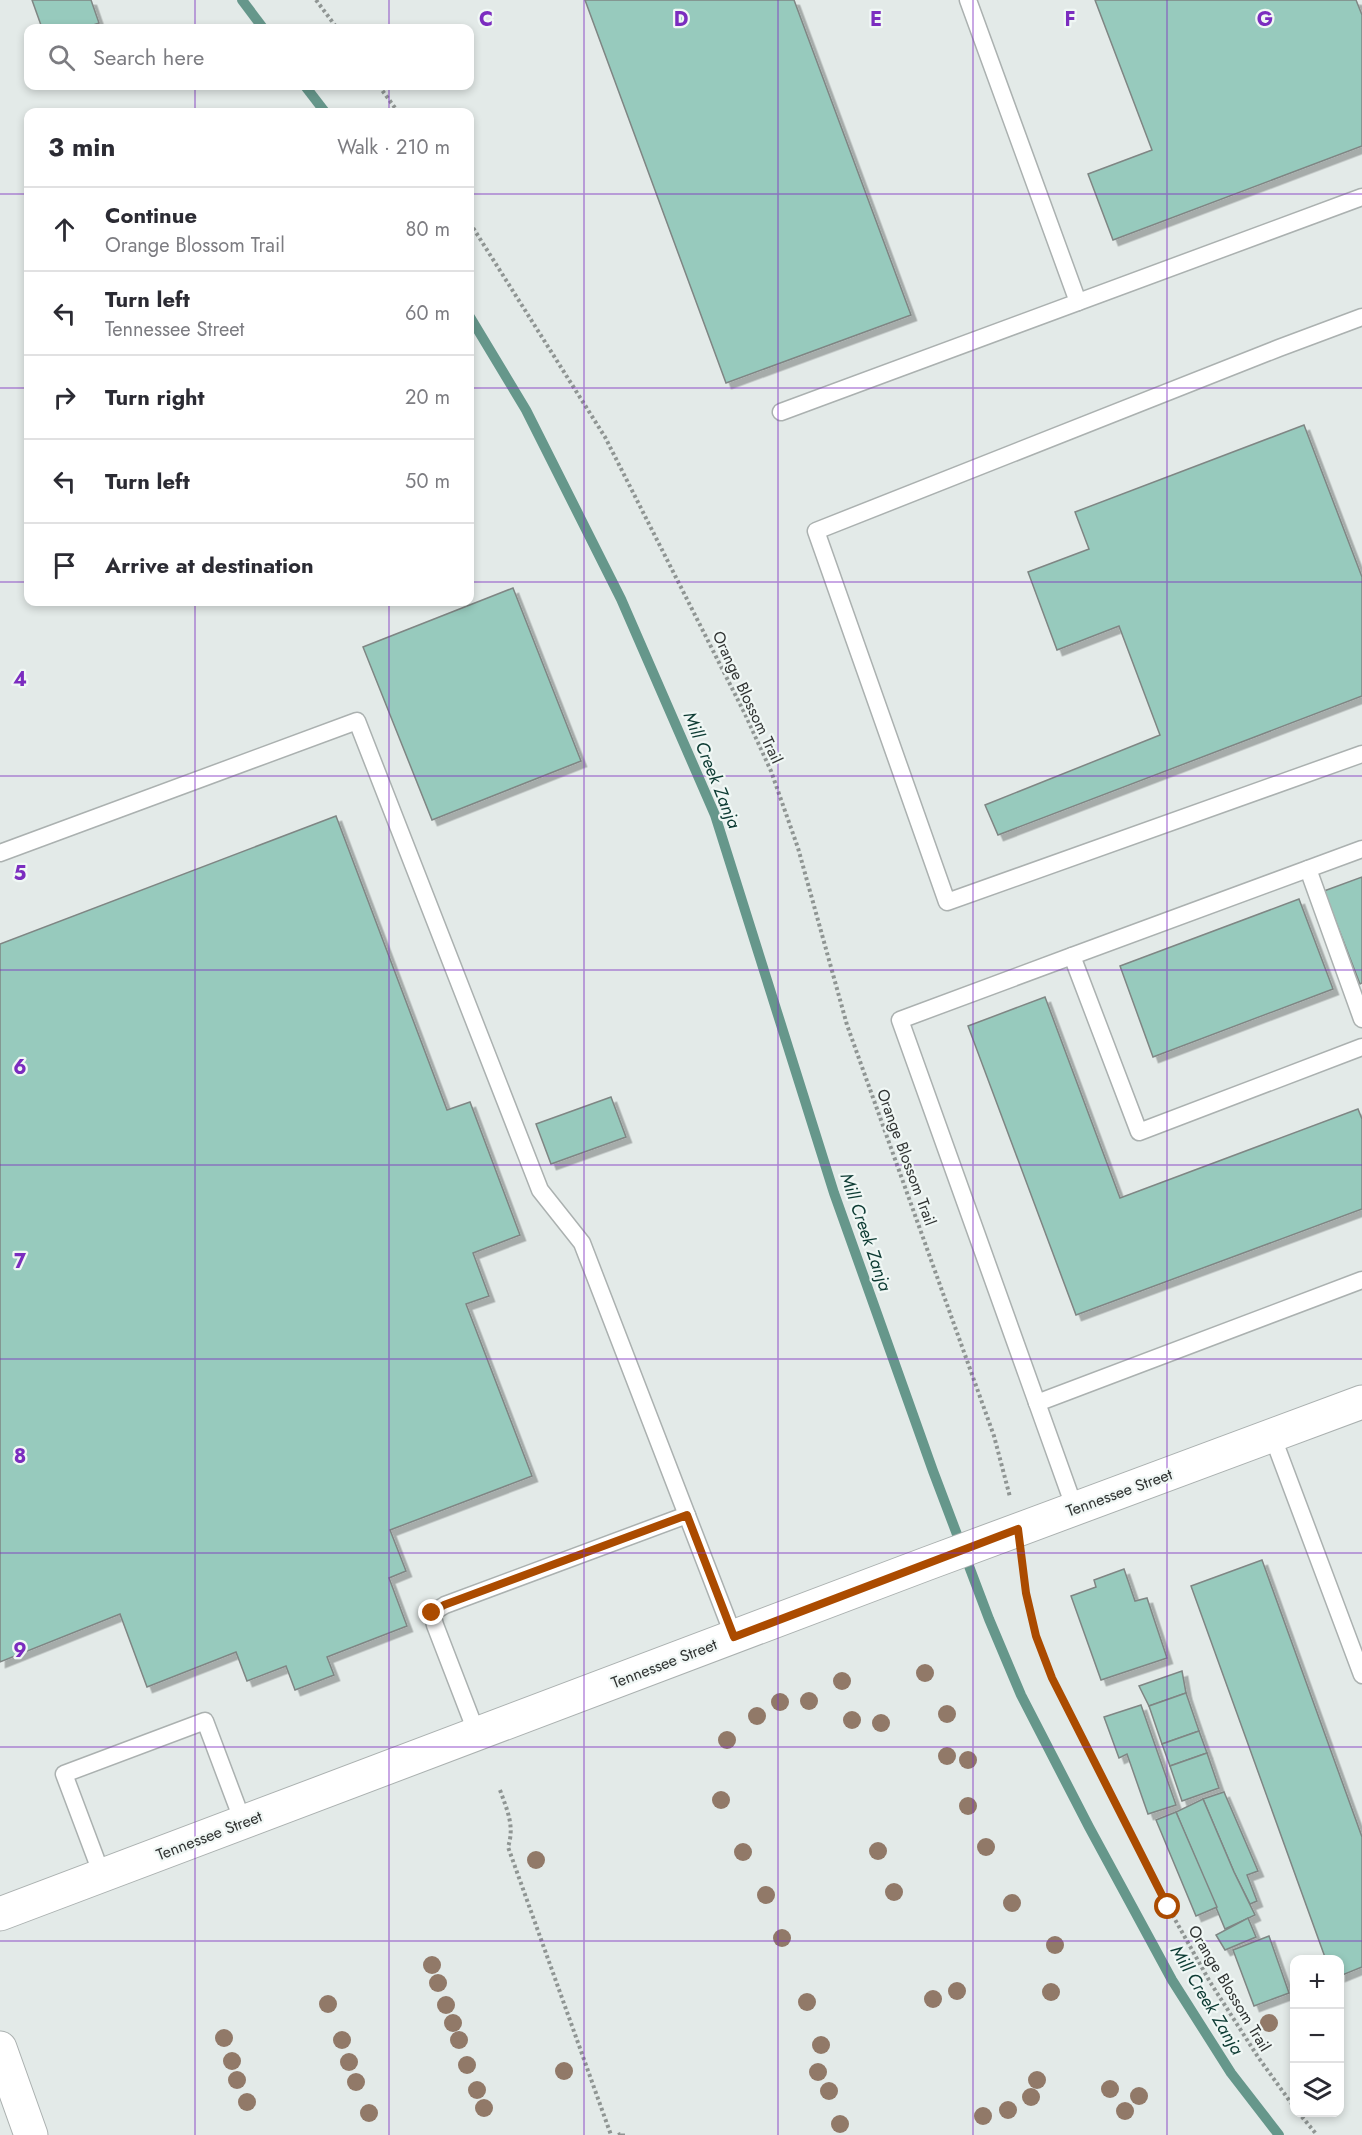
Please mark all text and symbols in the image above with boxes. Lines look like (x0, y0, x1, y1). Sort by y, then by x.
text: C (479, 5, 493, 34)
text: D (674, 5, 688, 34)
text: E (870, 5, 882, 34)
text: F (1064, 5, 1076, 34)
text: G (1257, 5, 1273, 34)
search box (24, 24, 474, 90)
icon: search (45, 41, 78, 74)
text: Search here (93, 41, 204, 73)
text: 3 min (48, 128, 115, 166)
text: Walk · 210 m (337, 133, 450, 162)
text: Continue (105, 199, 197, 231)
icon: ahead (48, 213, 81, 246)
text: 80 m (405, 215, 450, 244)
text: Orange Blossom Trail (105, 231, 285, 260)
text: Turn left (105, 283, 190, 315)
icon: left (48, 297, 81, 330)
text: 60 m (405, 299, 450, 328)
text: Tennessee Street (105, 315, 244, 344)
icon: right (48, 381, 81, 414)
text: Turn right (105, 381, 205, 413)
text: 20 m (405, 383, 450, 412)
icon: left (48, 465, 81, 498)
text: Turn left (105, 465, 190, 497)
text: 50 m (405, 467, 450, 496)
icon: arrive (48, 549, 81, 582)
text: Arrive at destination (105, 549, 314, 581)
street label: Orange Blossom Trail (707, 627, 788, 767)
text: 4 (13, 665, 27, 694)
water label: Mill Creek Zanja (677, 708, 747, 832)
text: 5 (14, 859, 27, 888)
text: 6 (13, 1053, 27, 1082)
street label: Orange Blossom Trail (871, 1086, 942, 1229)
water label: Mill Creek Zanja (834, 1169, 898, 1295)
text: 7 (14, 1247, 27, 1276)
text: 8 (14, 1442, 26, 1471)
street label: Tennessee Street (1063, 1463, 1176, 1522)
route end (418, 1599, 444, 1625)
street label: Tennessee Street (608, 1633, 720, 1694)
text: 9 (13, 1636, 27, 1665)
street label: Tennessee Street (153, 1805, 265, 1866)
route start (1154, 1893, 1180, 1919)
street label: Orange Blossom Trail (1183, 1921, 1276, 2056)
water label: Mill Creek Zanja (1164, 1940, 1250, 2060)
map controls (1290, 1955, 1344, 2117)
button: + (1290, 1955, 1344, 2009)
button: − (1290, 2009, 1344, 2063)
button: layers (1290, 2063, 1344, 2117)

